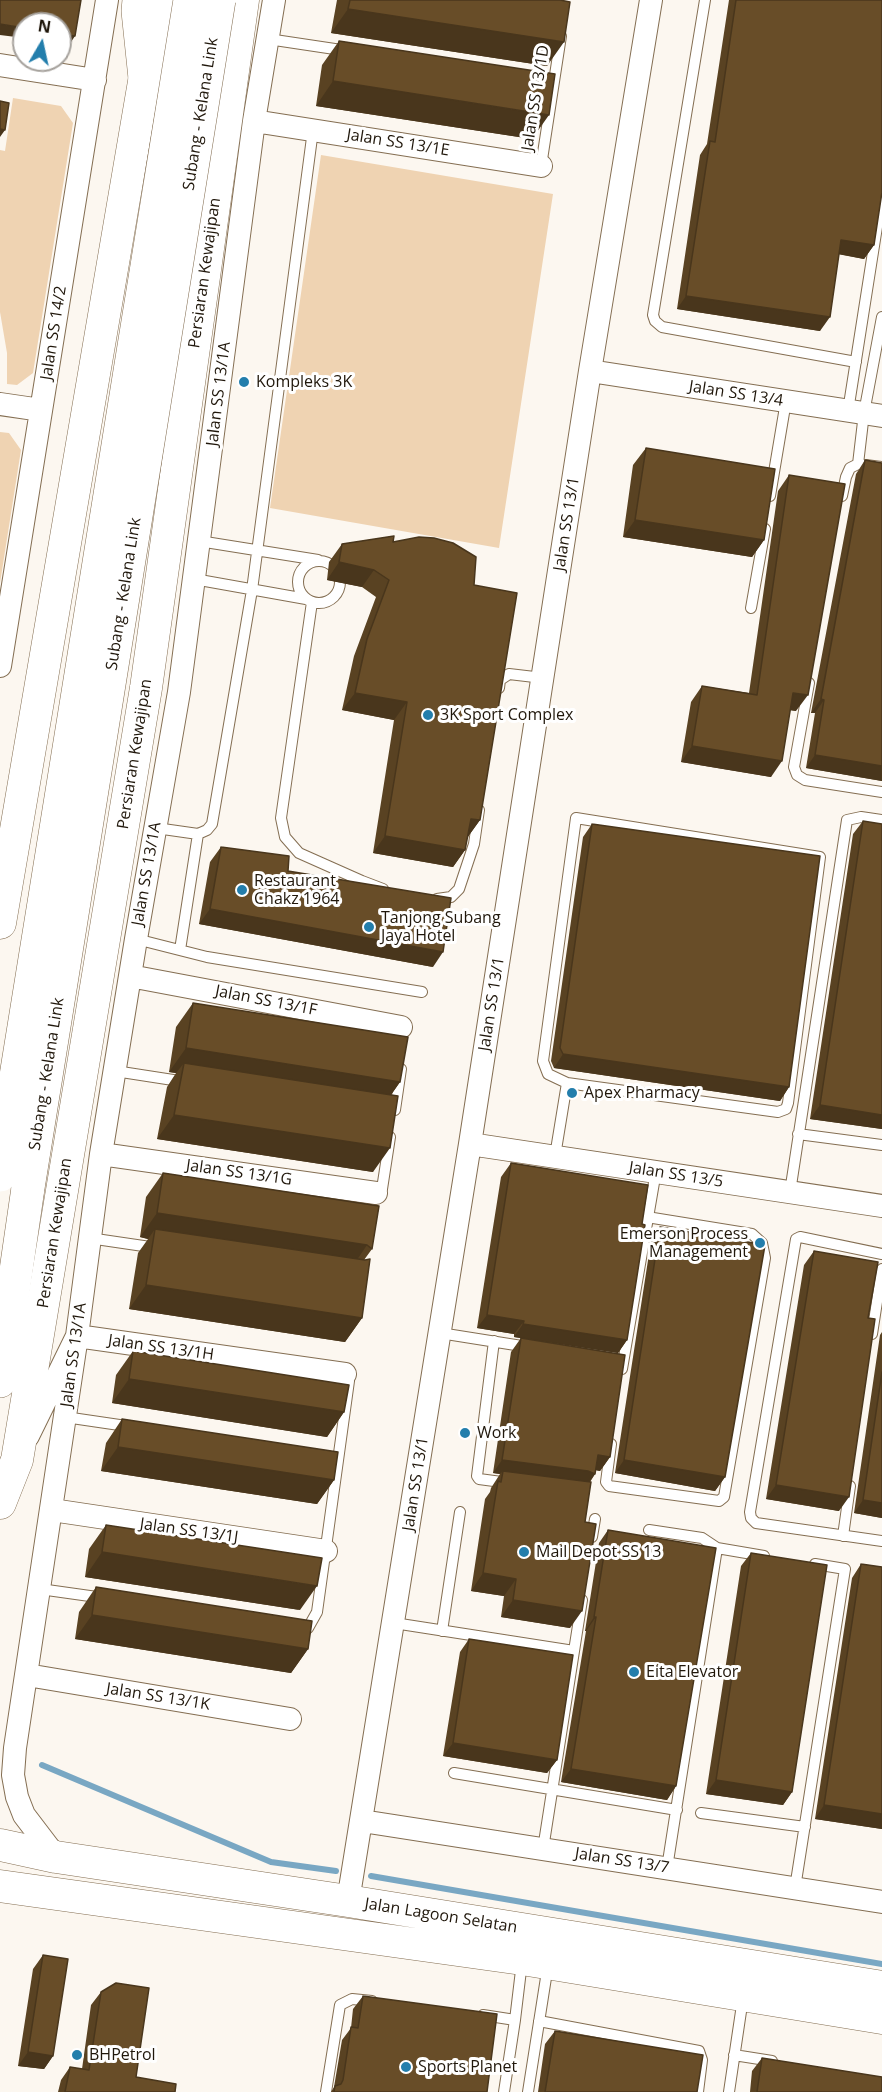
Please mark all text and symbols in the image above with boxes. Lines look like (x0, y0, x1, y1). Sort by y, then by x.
north arrow (12, 12, 72, 72)
text: N (36, 14, 53, 38)
street label: Subang - Kelana Link (179, 36, 223, 192)
street label: Jalan SS 13/1D (518, 44, 554, 152)
street label: Jalan SS 13/1E (345, 125, 451, 161)
street label: Persiaran Kewajipan (185, 197, 225, 349)
street label: Jalan SS 14/2 (37, 285, 71, 381)
street label: Jalan SS 13/1A (203, 341, 235, 447)
place label: Kompleks 3K (256, 372, 352, 392)
marker: Kompleks 3K (237, 375, 251, 389)
street label: Jalan SS 13/4 (688, 377, 784, 411)
street label: Jalan SS 13/1 (550, 476, 584, 572)
street label: Subang - Kelana Link (102, 516, 146, 672)
street label: Persiaran Kewajipan (114, 678, 156, 830)
place label: 3K Sport Complex (440, 705, 573, 725)
marker: 3K Sport Complex (421, 708, 435, 722)
street label: Jalan SS 13/1A (128, 821, 166, 927)
place label: Restaurant Chakz 1964 (254, 871, 339, 909)
marker: Restaurant Chakz 1964 (235, 883, 249, 897)
place label: Tanjong Subang Jaya Hotel (381, 908, 501, 946)
marker: Tanjong Subang Jaya Hotel (362, 920, 376, 934)
street label: Jalan SS 13/1 (475, 956, 509, 1052)
street label: Jalan SS 13/1F (213, 982, 319, 1020)
street label: Subang - Kelana Link (25, 996, 69, 1152)
place label: Apex Pharmacy (584, 1083, 700, 1103)
marker: Apex Pharmacy (565, 1086, 579, 1100)
street label: Jalan SS 13/1G (185, 1156, 293, 1190)
street label: Persiaran Kewajipan (34, 1157, 76, 1309)
street label: Jalan SS 13/5 (628, 1158, 724, 1192)
place label: Emerson Process Management (620, 1224, 748, 1262)
marker: Emerson Process Management (753, 1236, 767, 1250)
street label: Jalan SS 13/1A (57, 1302, 91, 1408)
street label: Jalan SS 13/1H (107, 1331, 215, 1365)
place label: Work (477, 1423, 516, 1443)
marker: Work (458, 1426, 472, 1440)
street label: Jalan SS 13/1 (399, 1436, 433, 1532)
street label: Jalan SS 13/1J (138, 1515, 240, 1547)
place label: Mail Depot SS 13 (536, 1542, 661, 1562)
marker: Mail Depot SS 13 (517, 1545, 531, 1559)
place label: Eita Elevator (646, 1662, 738, 1682)
marker: Eita Elevator (627, 1665, 641, 1679)
street label: Jalan SS 13/1K (105, 1679, 211, 1715)
street label: Jalan SS 13/7 (574, 1844, 670, 1878)
street label: Jalan Lagoon Selatan (363, 1894, 519, 1938)
place label: BHPetrol (89, 2045, 156, 2065)
marker: BHPetrol (70, 2048, 84, 2062)
place label: Sports Planet (418, 2057, 517, 2077)
marker: Sports Planet (399, 2060, 413, 2074)

